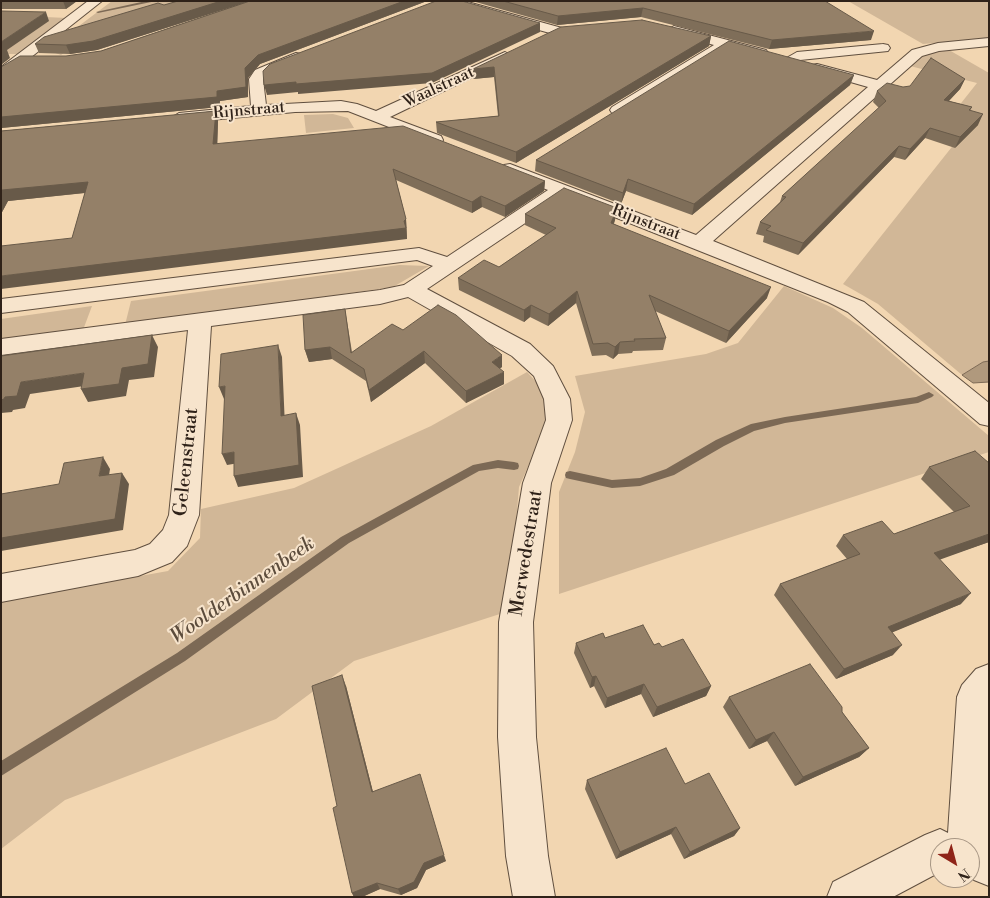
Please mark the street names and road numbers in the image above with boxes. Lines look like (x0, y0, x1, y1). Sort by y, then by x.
street label: Waalstraat (401, 63, 477, 113)
street label: Rijnstraat (212, 98, 286, 124)
street label: Rijnstraat (609, 201, 683, 245)
street label: Geleenstraat (170, 407, 204, 517)
street label: Merwedestraat (506, 488, 548, 618)

